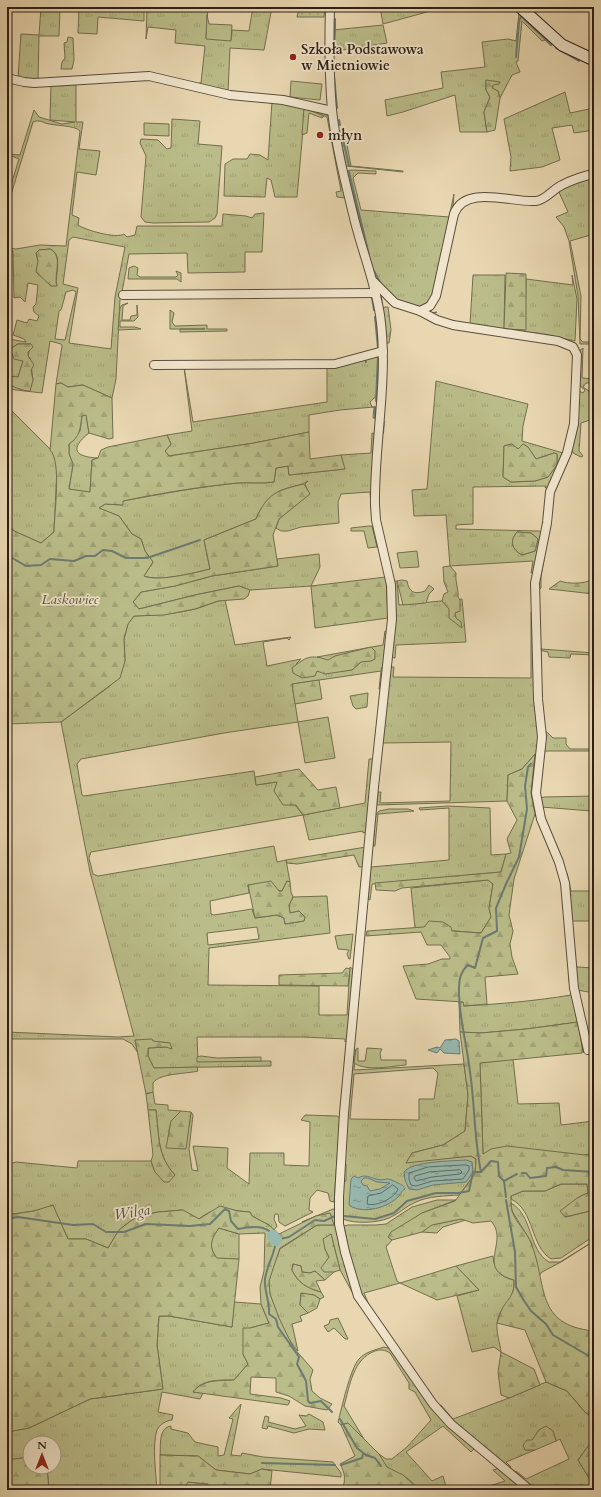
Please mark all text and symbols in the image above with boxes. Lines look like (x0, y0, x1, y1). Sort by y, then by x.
place label: Szkoła Podstawowa w Mietniowie (301, 40, 424, 75)
marker: Szkoła Podstawowa w Mietniowie (288, 52, 298, 62)
place label: młyn (328, 126, 362, 145)
marker: młyn (315, 130, 325, 140)
park label: Laskowiec (42, 590, 99, 609)
water label: Wilga (113, 1199, 152, 1225)
north arrow (22, 1435, 62, 1475)
text: N (37, 1438, 47, 1453)

